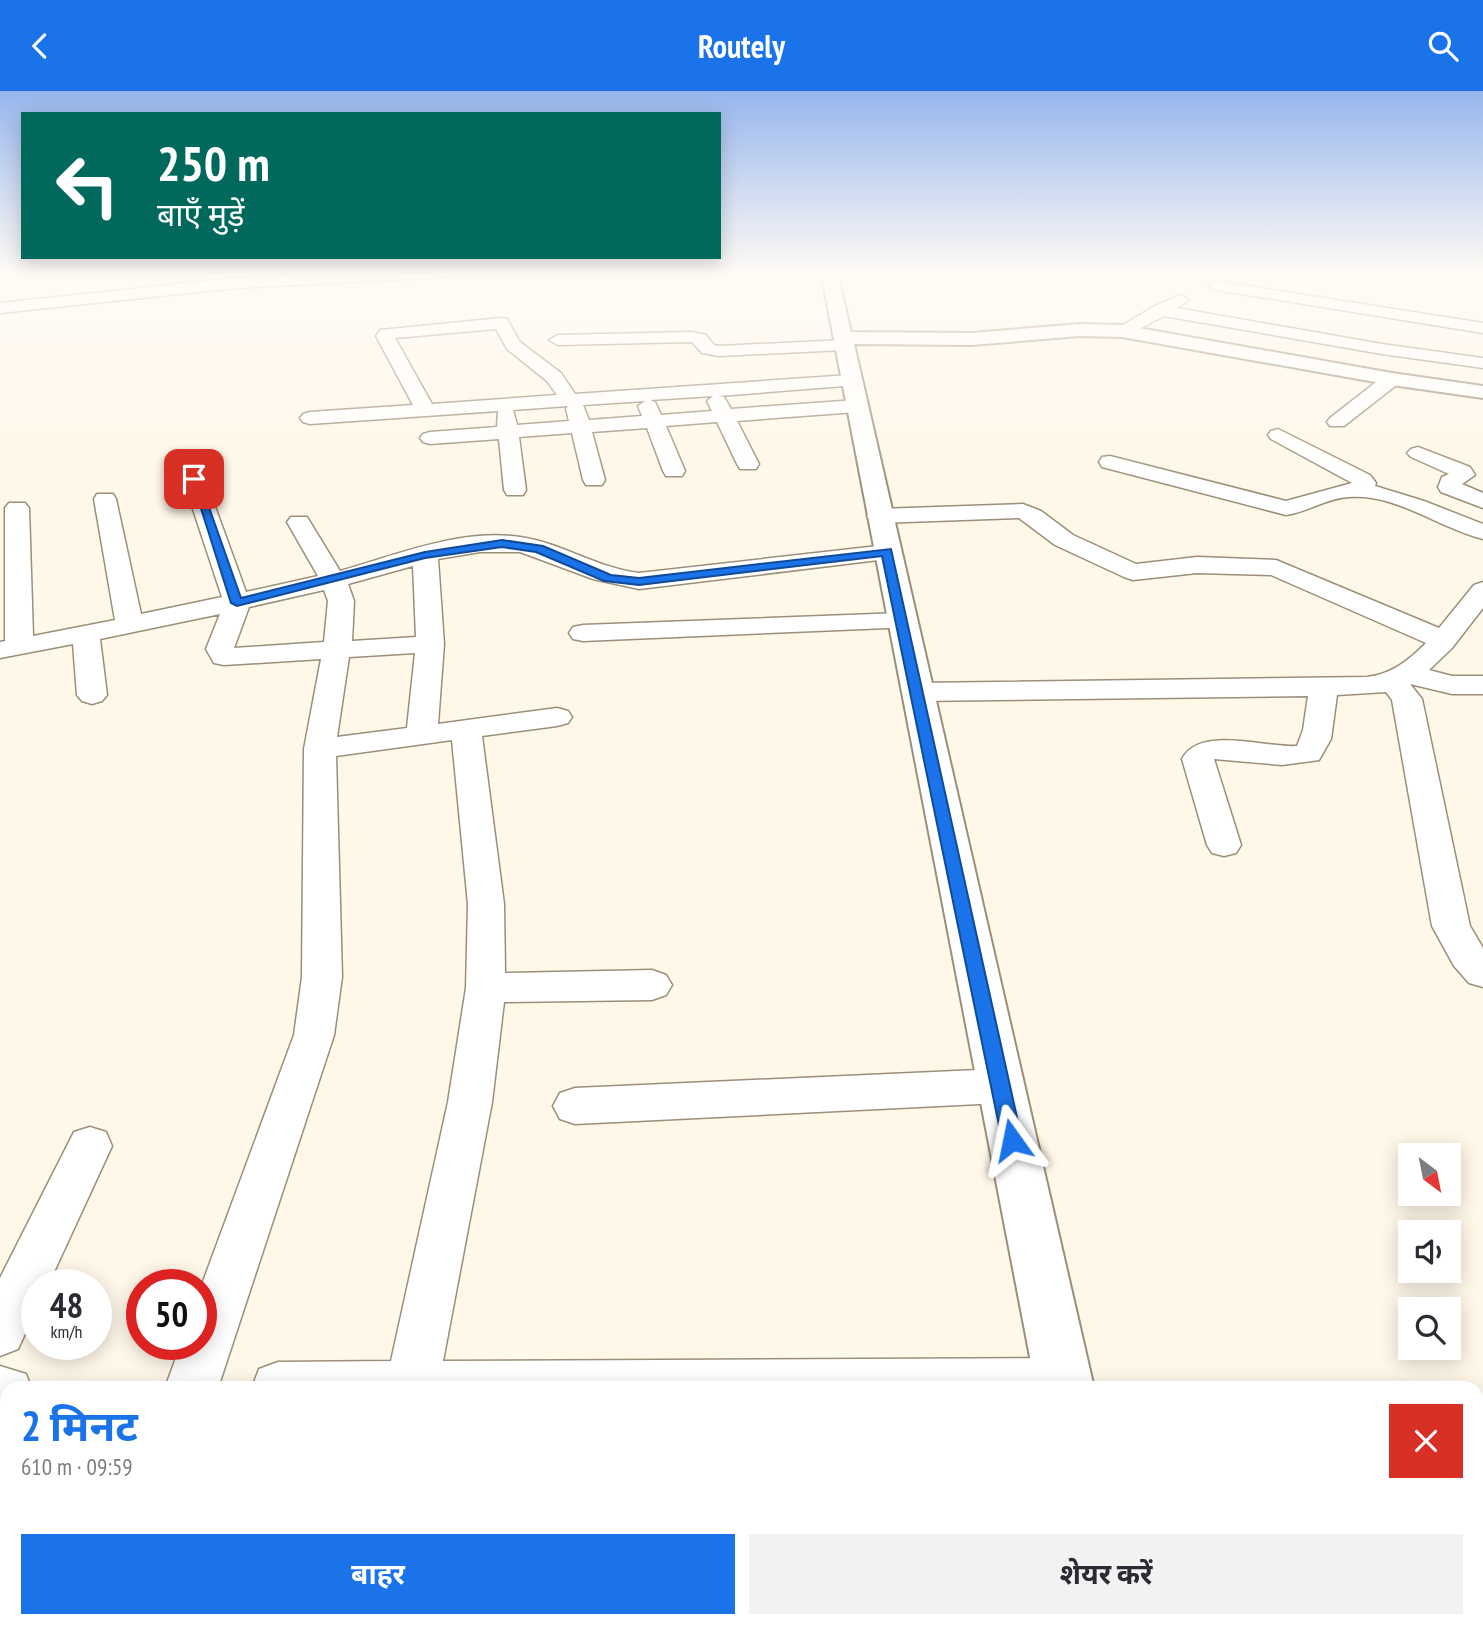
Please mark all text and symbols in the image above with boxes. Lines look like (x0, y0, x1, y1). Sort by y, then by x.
text: Routely (698, 25, 785, 67)
icon: back (21, 27, 59, 65)
icon: search (1424, 27, 1462, 65)
text: 250 m (157, 131, 270, 195)
icon: left (42, 140, 133, 231)
text: बाएँ मुड़ें (157, 193, 244, 235)
pin (164, 449, 224, 509)
icon: arrive (175, 460, 213, 498)
position arrow (975, 1103, 1049, 1177)
north arrow (1398, 1143, 1461, 1206)
map controls (1398, 1143, 1461, 1360)
button: sound (1398, 1220, 1461, 1283)
speed limit sign: 50 (126, 1269, 217, 1360)
text: 48 (50, 1282, 83, 1328)
button: search (1398, 1297, 1461, 1360)
text: km/h (51, 1320, 82, 1343)
text: 2 मिनट (21, 1398, 138, 1453)
button: close (1389, 1404, 1463, 1478)
text: 610 m · 09:59 (21, 1452, 133, 1481)
button: बाहर (21, 1534, 735, 1614)
button: शेयर करें (749, 1534, 1463, 1614)

